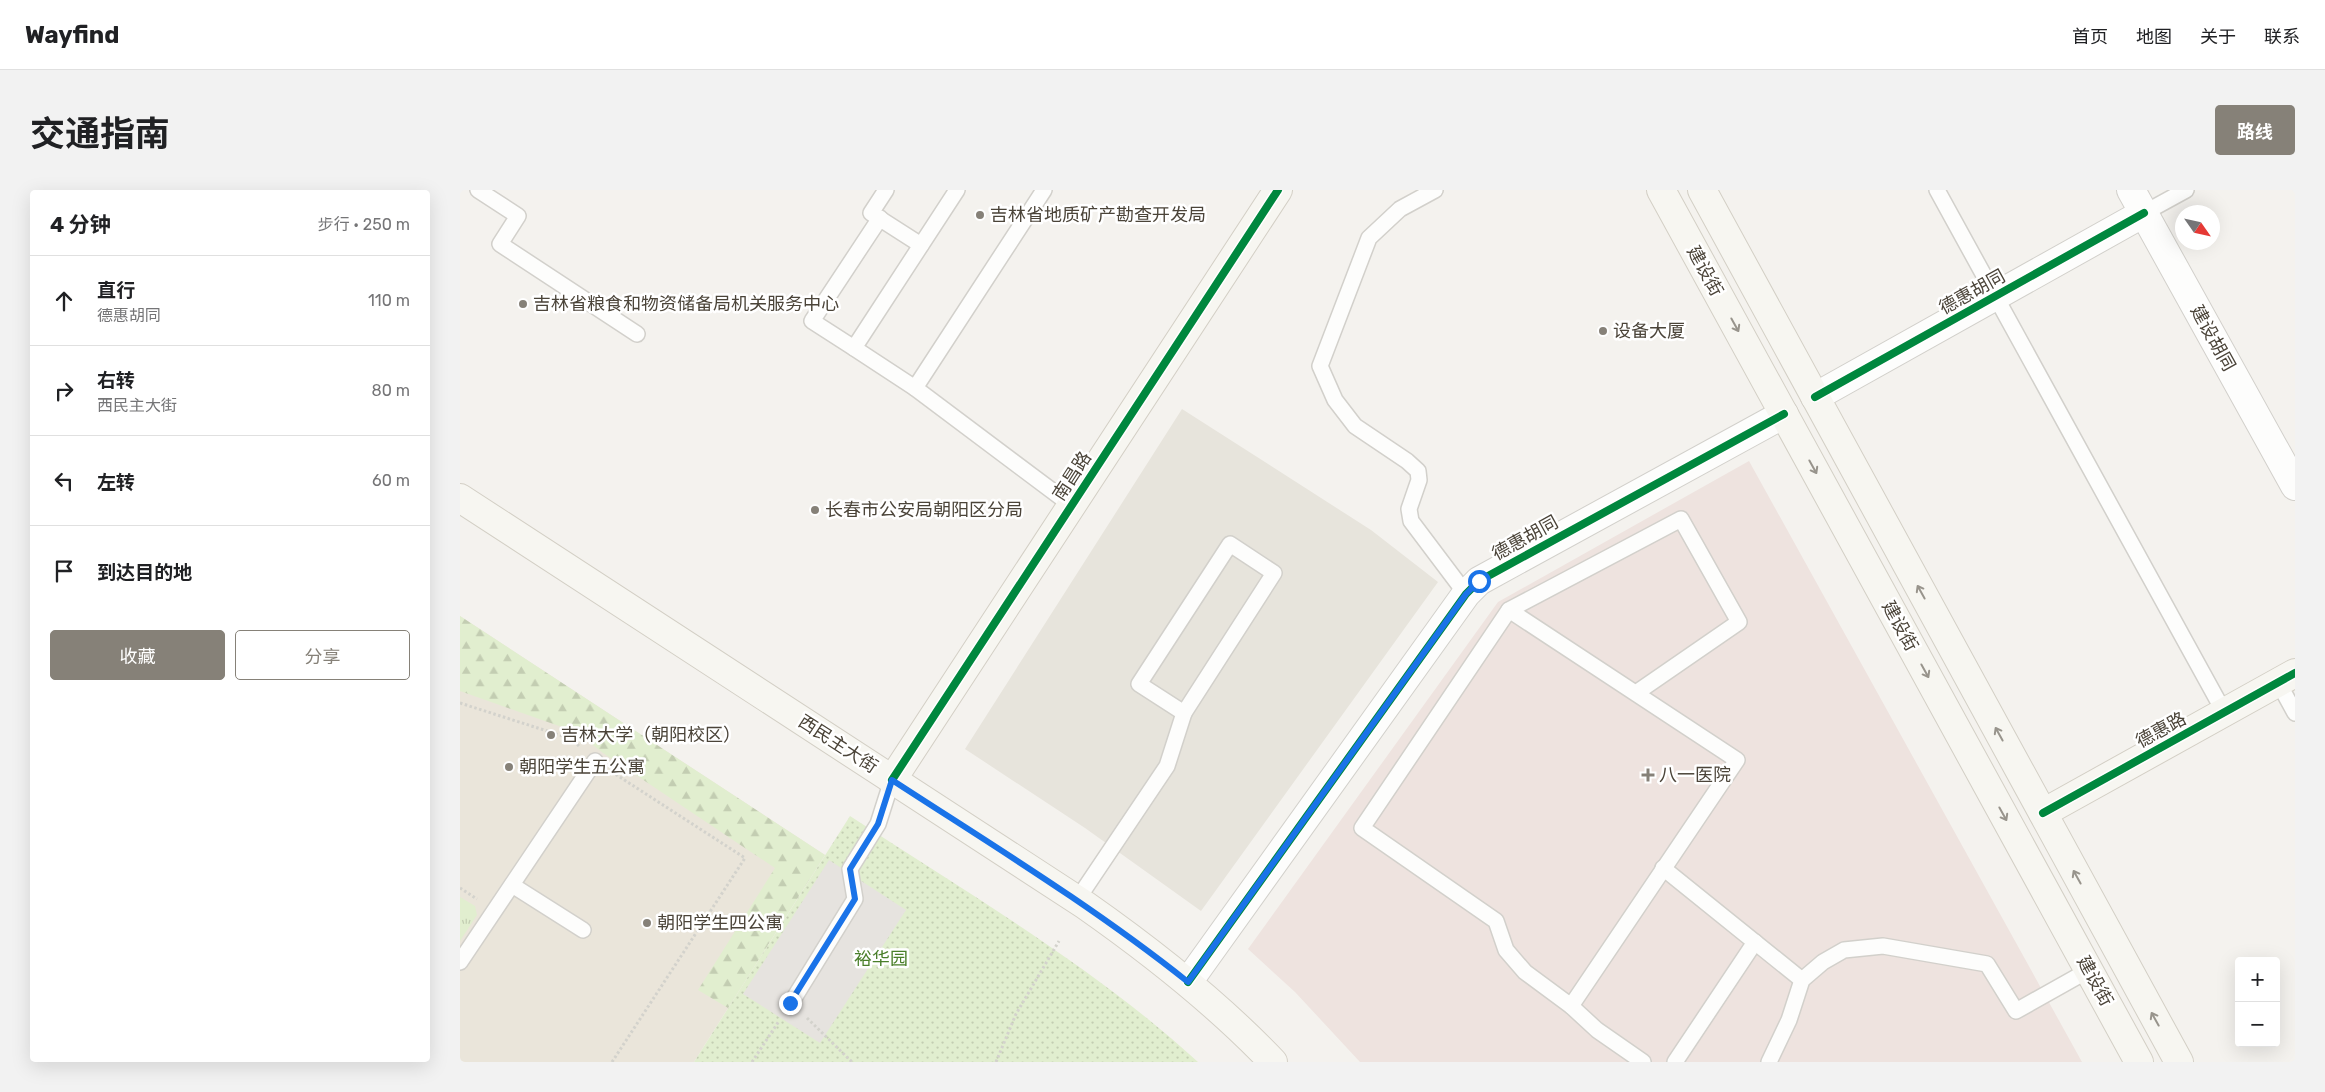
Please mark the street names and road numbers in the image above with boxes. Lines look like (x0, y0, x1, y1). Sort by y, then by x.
street label: 建设街 (1682, 242, 1728, 300)
street label: 德惠胡同 (1935, 265, 2009, 319)
street label: 建设胡同 (2186, 301, 2240, 375)
street label: 南昌路 (1048, 447, 1096, 505)
street label: 德惠胡同 (1488, 511, 1562, 565)
street label: 建设街 (1877, 597, 1923, 655)
street label: 德惠路 (2132, 707, 2190, 753)
street label: 西民主大街 (794, 710, 882, 778)
street label: 建设街 (2072, 952, 2118, 1010)

